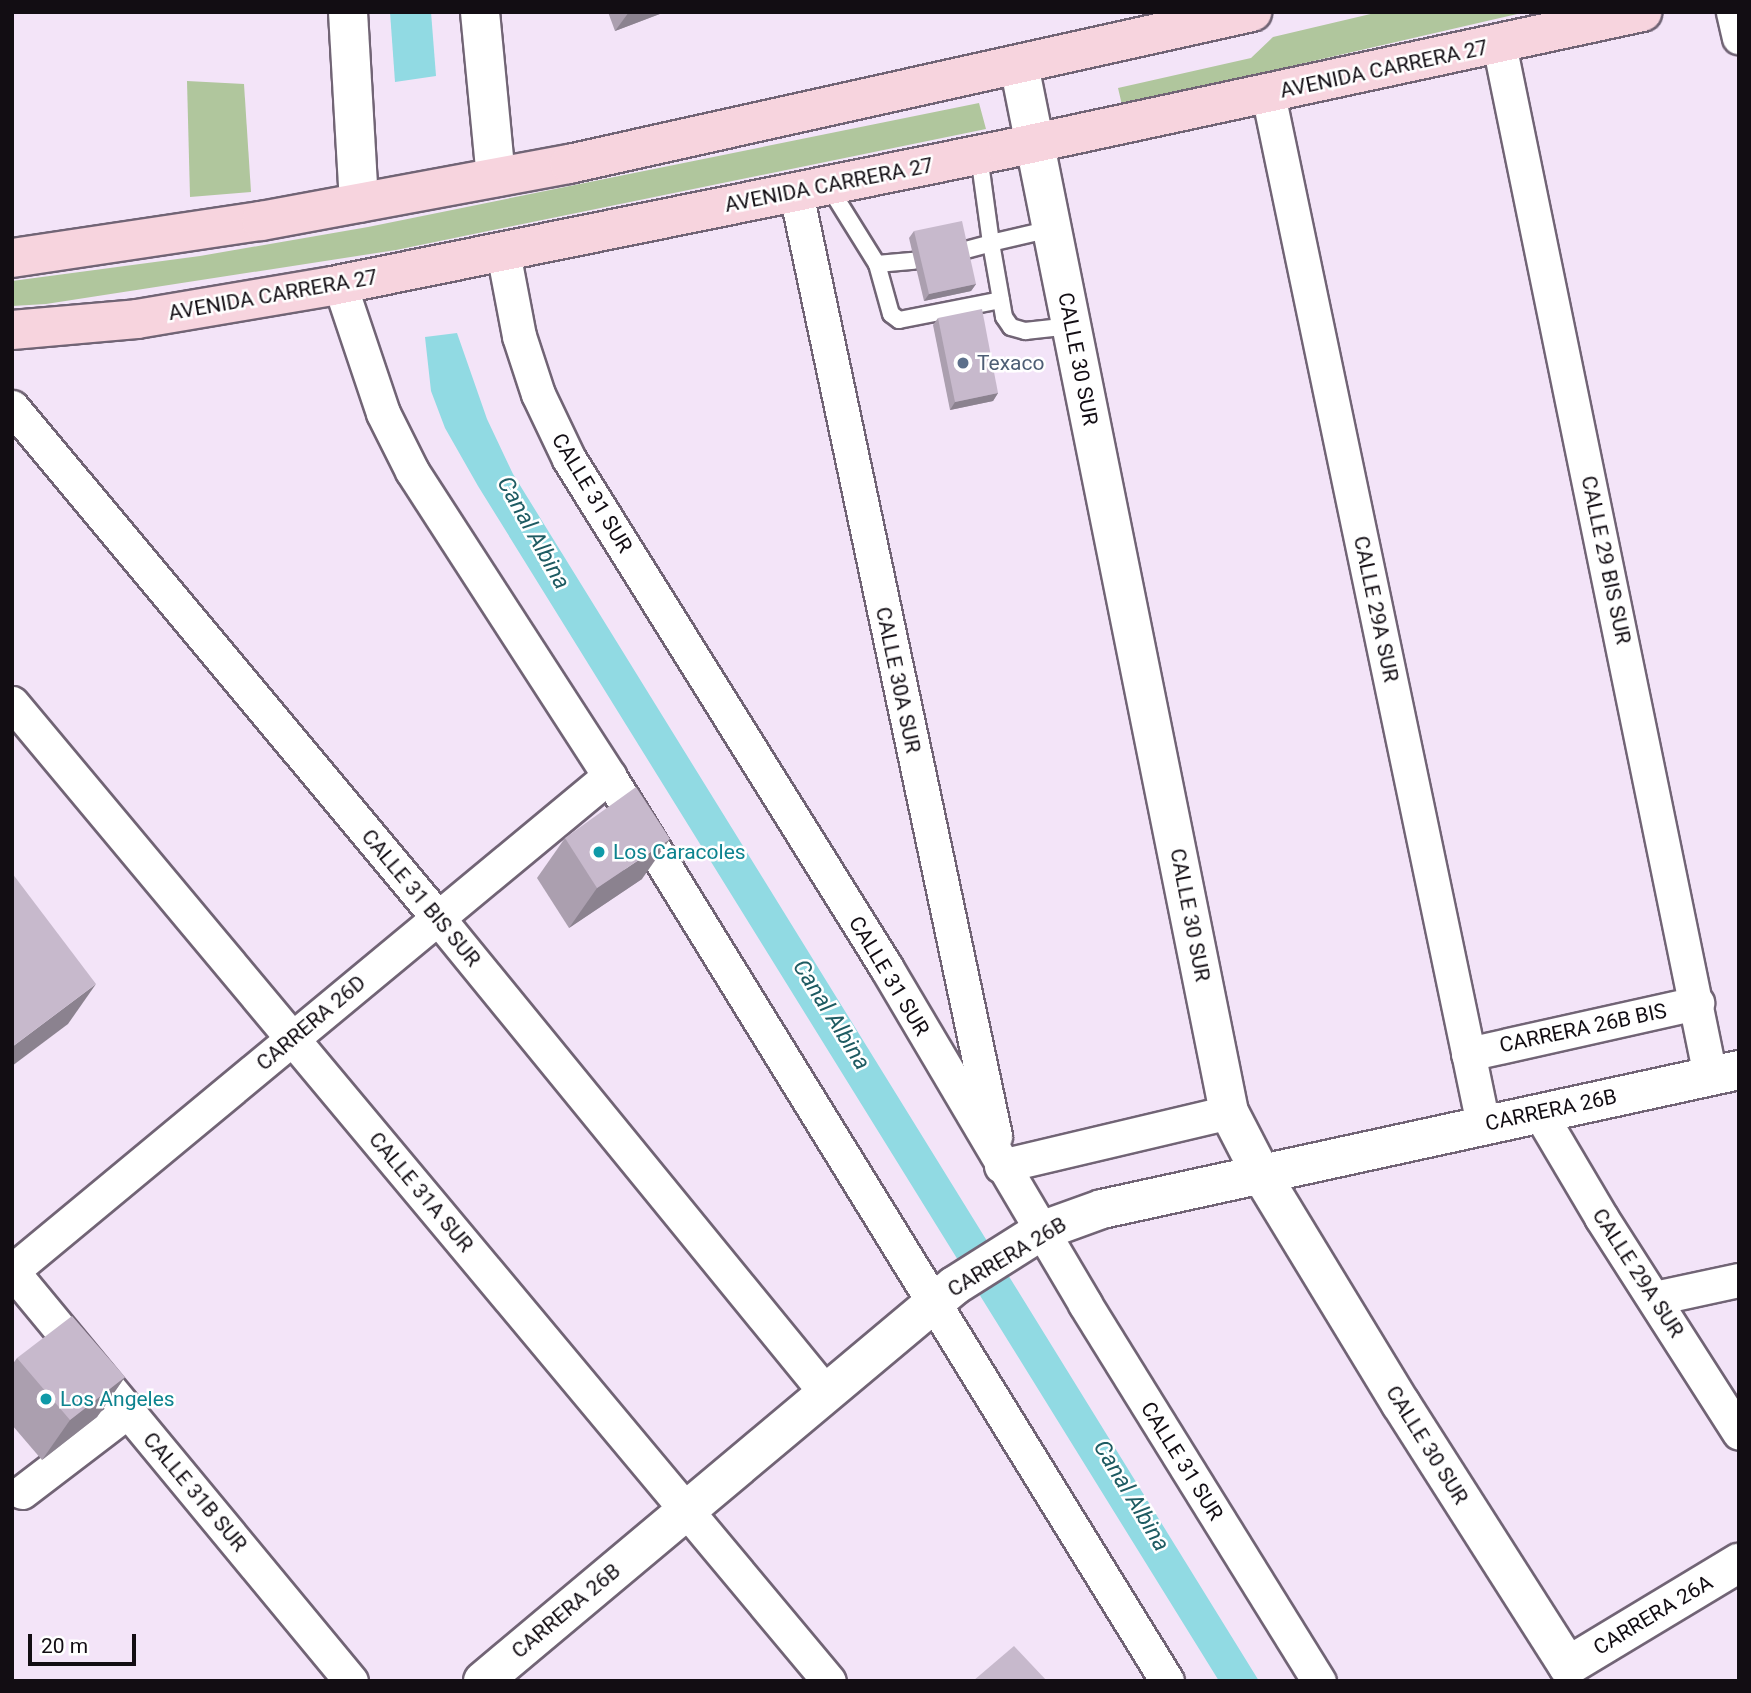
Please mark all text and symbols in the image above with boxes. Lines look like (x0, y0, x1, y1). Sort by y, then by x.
street label: AVENIDA CARRERA 27 (1278, 35, 1490, 103)
street label: AVENIDA CARRERA 27 (723, 152, 935, 218)
street label: AVENIDA CARRERA 27 (166, 264, 380, 326)
street label: CALLE 30 SUR (1053, 290, 1103, 428)
place label: Texaco (977, 350, 1044, 376)
marker: Texaco (955, 355, 971, 371)
street label: CALLE 31 SUR (546, 429, 638, 557)
water label: Canal Albina (491, 472, 575, 594)
street label: CALLE 29 BIS SUR (1576, 474, 1636, 646)
street label: CALLE 29A SUR (1348, 534, 1404, 684)
street label: CALLE 30A SUR (870, 605, 926, 755)
street label: CALLE 31 BIS SUR (356, 824, 486, 972)
place label: Los Caracoles (613, 839, 746, 865)
marker: Los Caracoles (591, 844, 607, 860)
street label: CALLE 30 SUR (1165, 846, 1215, 984)
street label: CALLE 31 SUR (843, 912, 935, 1040)
water label: Canal Albina (786, 955, 876, 1075)
street label: CARRERA 26D (251, 970, 371, 1076)
street label: CARRERA 26B BIS (1497, 998, 1669, 1058)
street label: CARRERA 26B (1483, 1084, 1619, 1136)
street label: CALLE 31A SUR (364, 1127, 478, 1257)
street label: CALLE 29A SUR (1587, 1204, 1689, 1342)
street label: CARRERA 26B (943, 1212, 1071, 1302)
street label: CALLE 30 SUR (1381, 1381, 1473, 1509)
place label: Los Angeles (60, 1386, 175, 1412)
marker: Los Angeles (38, 1391, 54, 1407)
street label: CALLE 31 SUR (1136, 1397, 1228, 1525)
street label: CALLE 31B SUR (138, 1427, 252, 1557)
water label: Canal Albina (1087, 1435, 1175, 1557)
street label: CARRERA 26B (507, 1558, 625, 1664)
street label: CARRERA 26A (1589, 1570, 1717, 1660)
scale bar (32, 1620, 140, 1664)
text: 20 m (41, 1634, 88, 1658)

